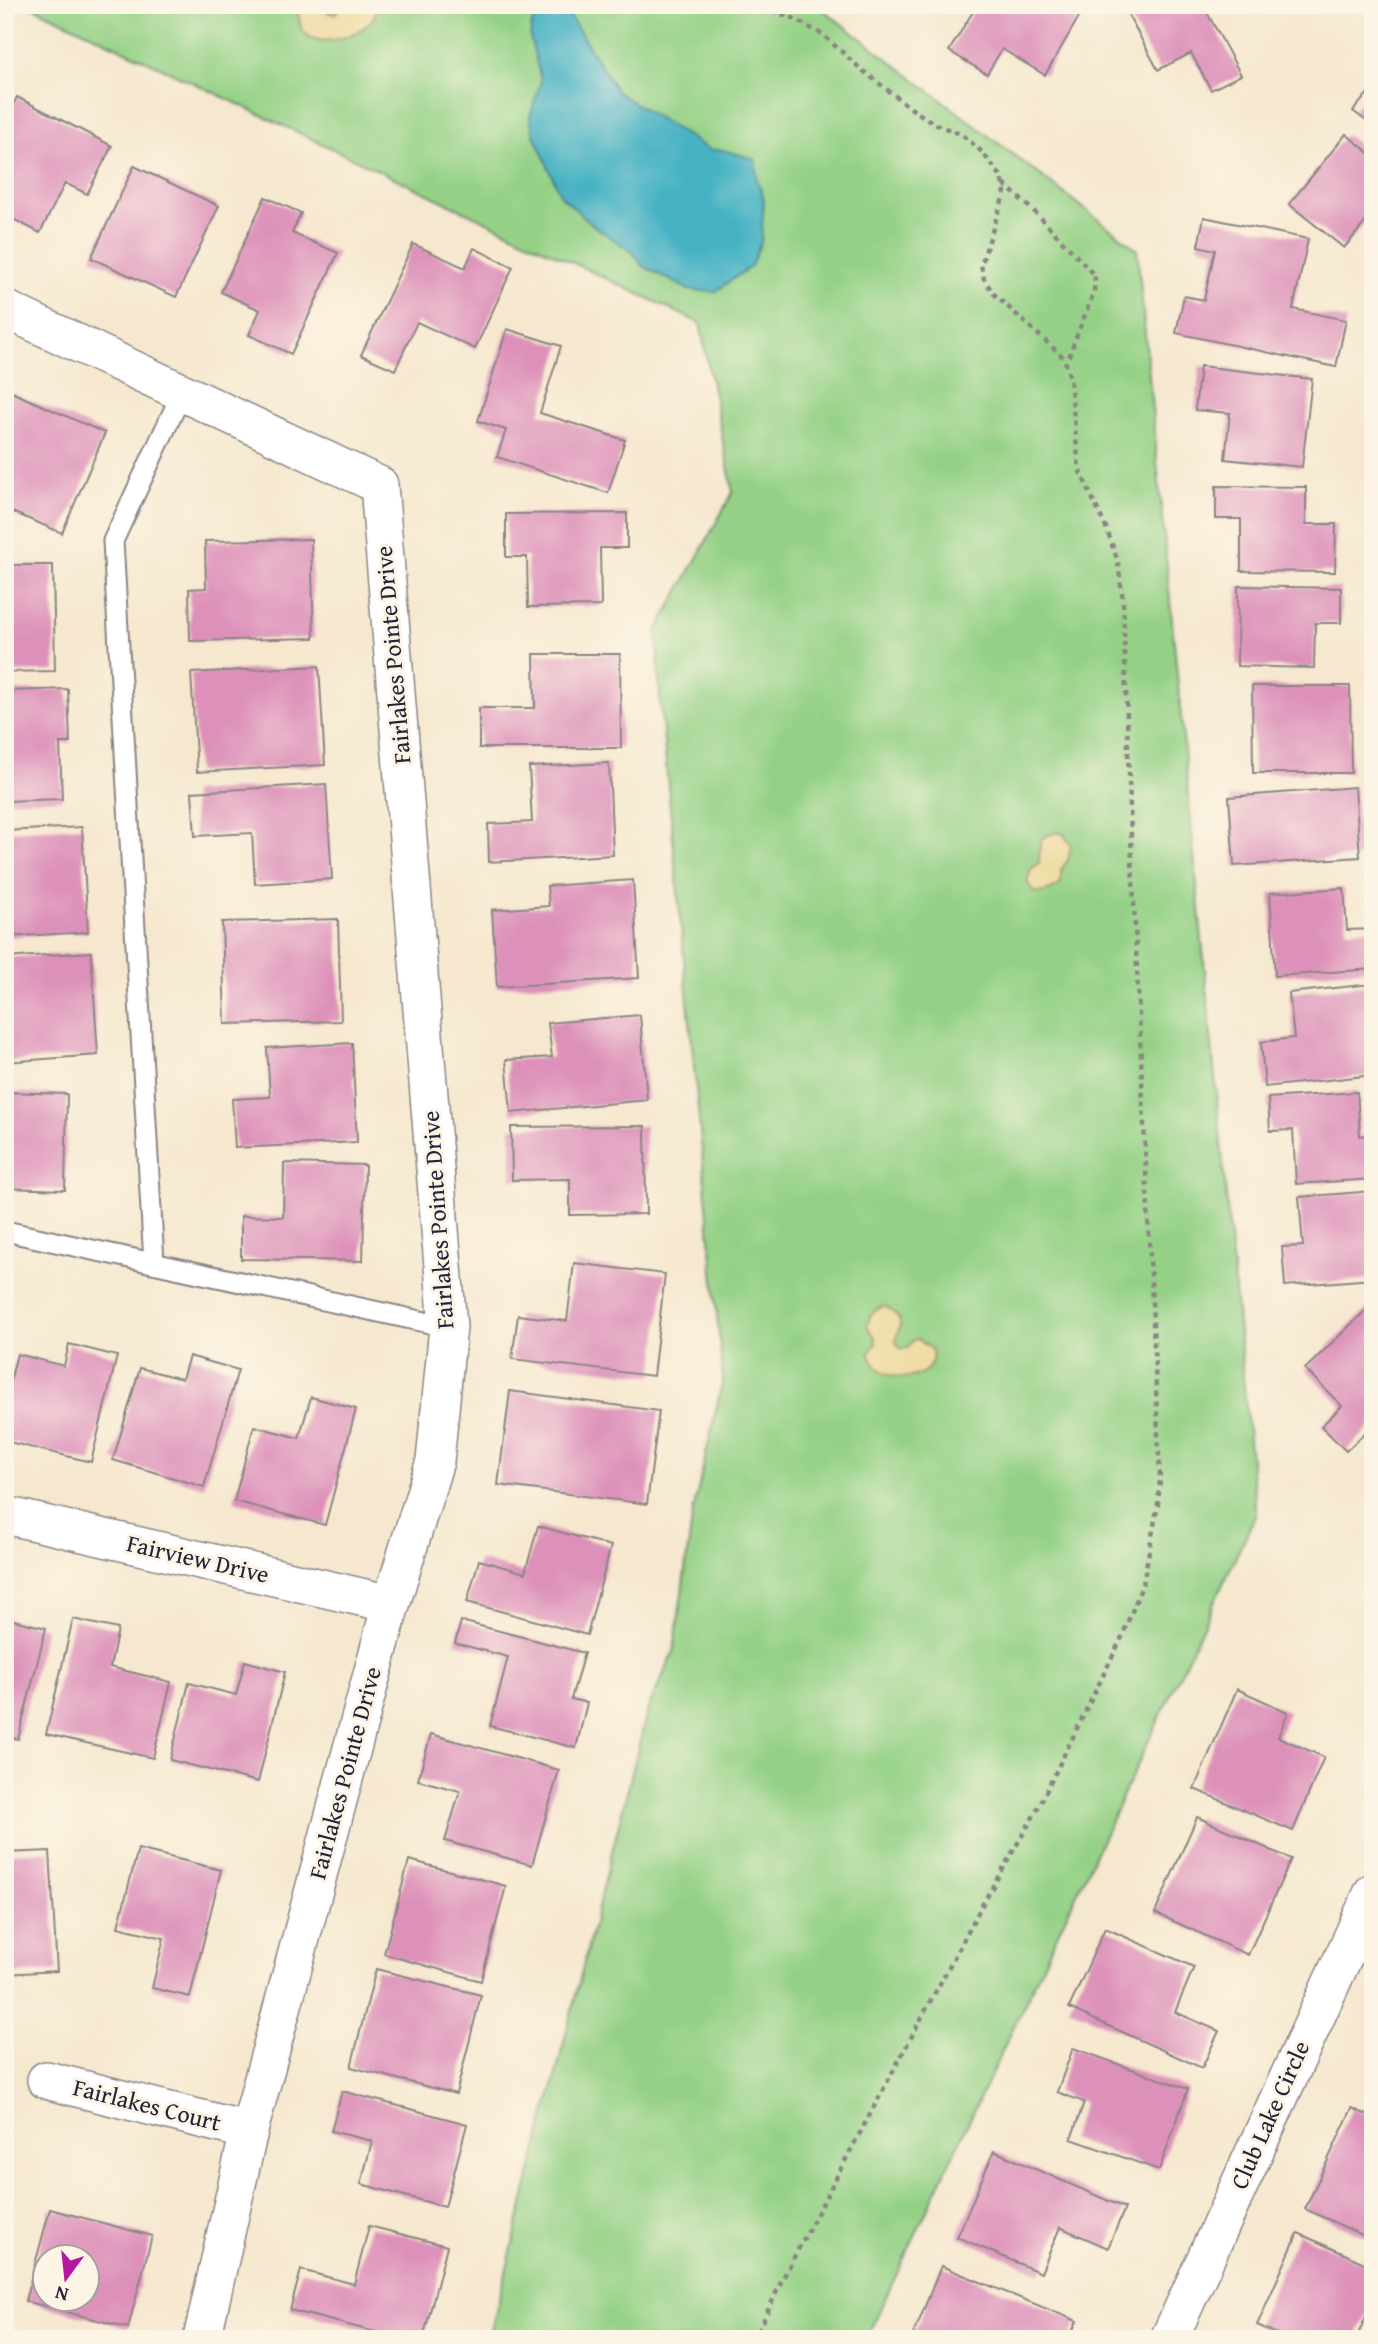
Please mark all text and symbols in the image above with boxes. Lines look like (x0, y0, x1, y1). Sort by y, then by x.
street label: Fairlakes Pointe Drive (366, 545, 419, 766)
street label: Fairlakes Pointe Drive (412, 1110, 463, 1330)
street label: Fairview Drive (124, 1525, 273, 1592)
street label: Fairlakes Pointe Drive (299, 1663, 390, 1883)
street label: Club Lake Circle (1221, 2035, 1318, 2195)
street label: Fairlakes Court (70, 2069, 225, 2140)
north arrow (32, 2242, 102, 2312)
text: N (52, 2279, 71, 2310)

